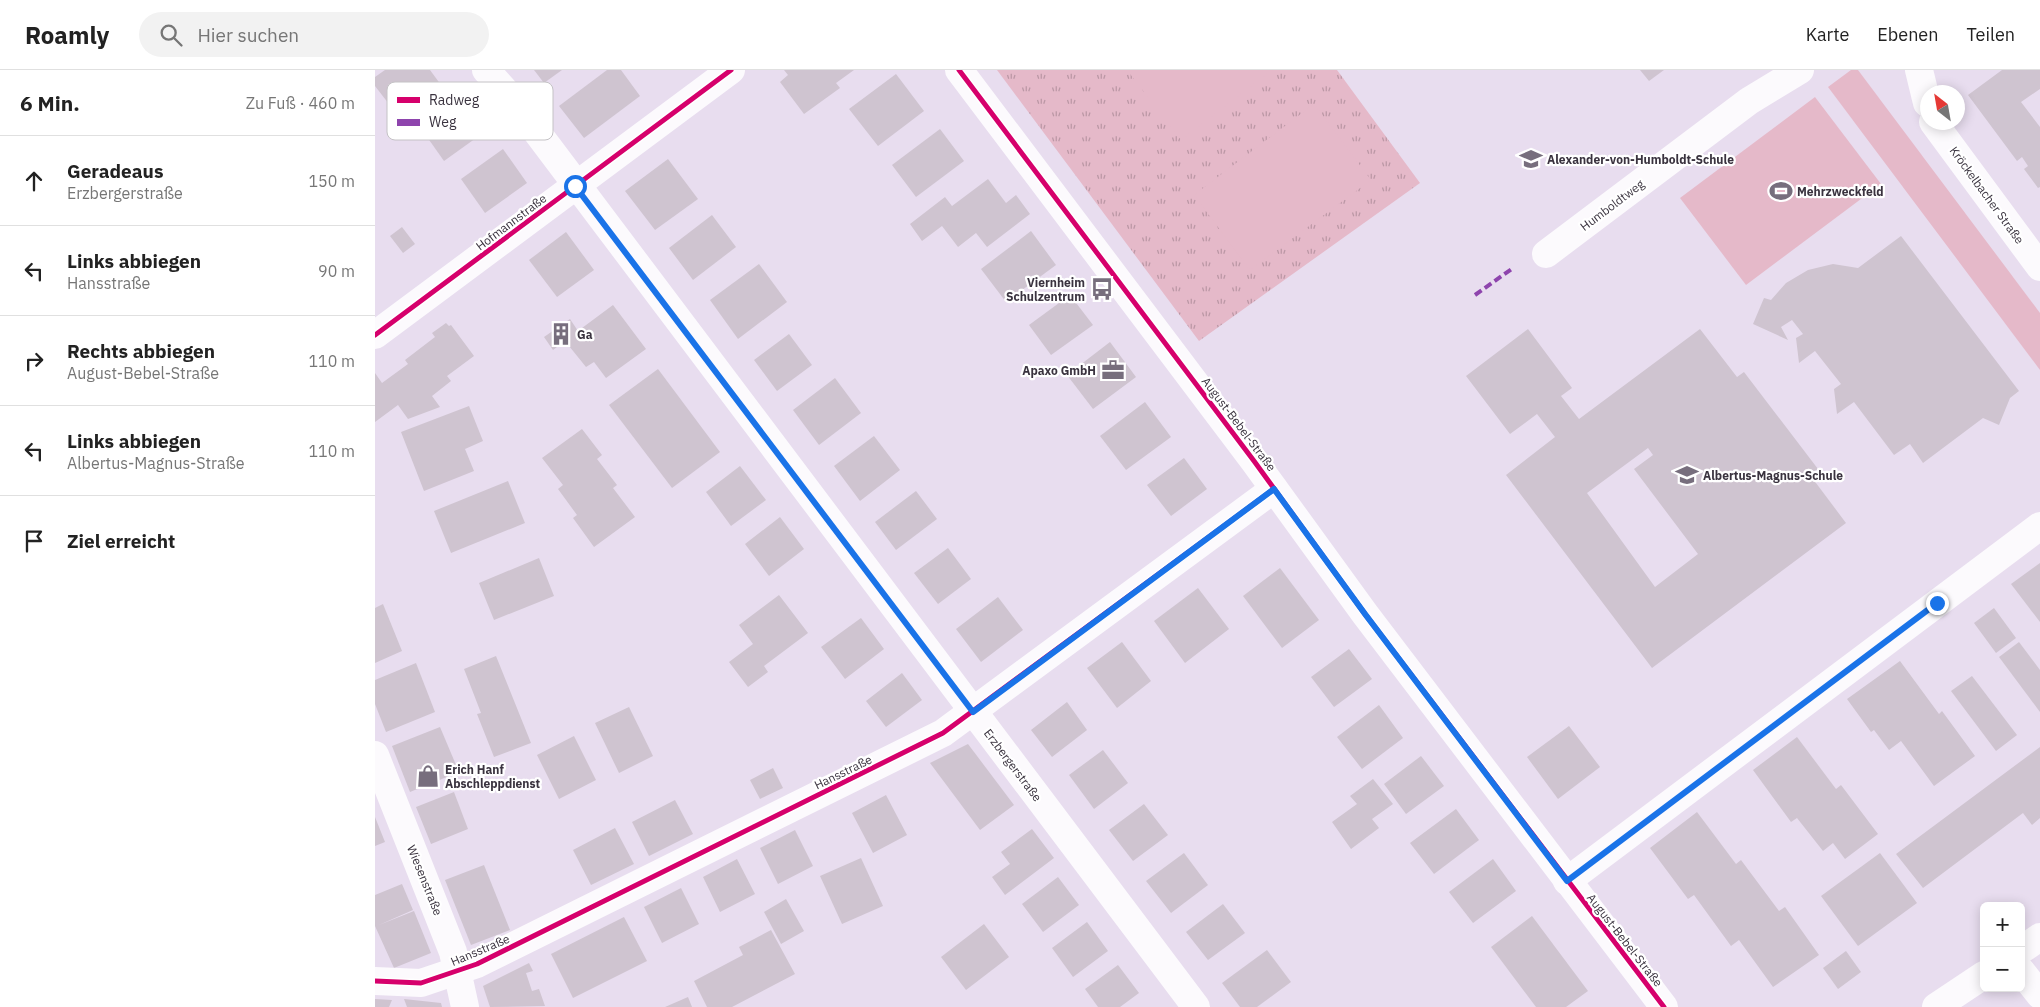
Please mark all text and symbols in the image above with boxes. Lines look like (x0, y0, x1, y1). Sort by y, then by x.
search box (139, 12, 489, 57)
text: Roamly (25, 19, 109, 51)
icon: search (157, 21, 185, 49)
text: Hier suchen (197, 23, 299, 47)
text: Karte (1806, 23, 1849, 46)
text: Ebenen (1877, 23, 1938, 46)
text: Teilen (1966, 23, 2015, 46)
legend (387, 82, 553, 140)
north arrow (1920, 85, 1965, 130)
text: 6 Min. (20, 89, 80, 117)
text: Radweg (429, 91, 480, 109)
text: Zu Fuß · 460 m (246, 93, 355, 113)
text: Weg (429, 113, 457, 131)
street label: Kröckelbacher Straße (1947, 143, 2028, 247)
school or university icon: Alexander-von-Humboldt-Schule (1518, 146, 1544, 172)
place label: Alexander-von-Humboldt-Schule (1547, 152, 1734, 167)
text: Geradeaus (67, 159, 164, 183)
icon: ahead (20, 167, 48, 195)
text: 150 m (308, 171, 355, 191)
route start (564, 175, 587, 198)
street label: Humboldtweg (1577, 176, 1647, 234)
sports icon: Mehrzweckfeld (1768, 178, 1794, 204)
text: Erzbergerstraße (67, 183, 183, 203)
place label: Mehrzweckfeld (1797, 184, 1884, 199)
street label: Hofmannstraße (473, 190, 550, 253)
text: Links abbiegen (67, 249, 201, 273)
icon: left (20, 257, 48, 285)
text: 90 m (318, 261, 355, 281)
text: Hansstraße (67, 273, 150, 293)
place label: Viernheim Schulzentrum (1006, 275, 1085, 304)
bus stop icon: Viernheim Schulzentrum (1089, 276, 1115, 302)
building icon: Ga (548, 321, 574, 347)
place label: Ga (577, 327, 593, 342)
text: Rechts abbiegen (67, 339, 215, 363)
icon: right (20, 347, 48, 375)
text: 110 m (308, 351, 355, 371)
office icon: Apaxo GmbH (1100, 357, 1126, 383)
text: August-Bebel-Straße (67, 363, 219, 383)
place label: Apaxo GmbH (1022, 363, 1096, 378)
street label: August-Bebel-Straße (1199, 374, 1280, 474)
text: Links abbiegen (67, 429, 201, 453)
icon: left (20, 437, 48, 465)
text: 110 m (308, 441, 355, 461)
text: Albertus-Magnus-Straße (67, 453, 244, 473)
school or university icon: Albertus-Magnus-Schule (1674, 462, 1700, 488)
place label: Albertus-Magnus-Schule (1703, 468, 1843, 483)
icon: arrive (20, 527, 48, 555)
text: Ziel erreicht (67, 529, 175, 553)
route end (1926, 592, 1949, 615)
street label: Erzbergerstraße (981, 726, 1045, 805)
street label: Hansstraße (812, 751, 875, 792)
place label: Erich Hanf Abschleppdienst (445, 762, 540, 791)
shop icon: Erich Hanf Abschleppdienst (415, 763, 441, 789)
street label: Wiesenstraße (404, 843, 446, 918)
street label: August-Bebel-Straße (1584, 890, 1666, 990)
map controls (1980, 902, 2025, 992)
button: + (1980, 902, 2025, 947)
street label: Hansstraße (448, 931, 512, 969)
button: − (1980, 947, 2025, 992)

